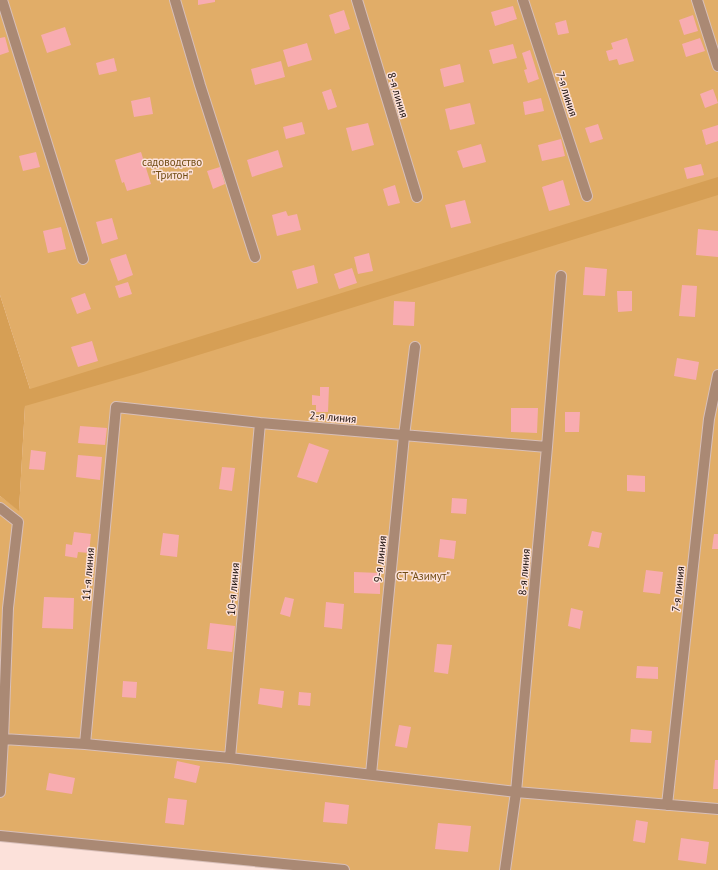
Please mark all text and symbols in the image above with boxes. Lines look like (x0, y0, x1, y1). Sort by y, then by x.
street label: 7-я линия (553, 70, 581, 118)
street label: 8-я линия (384, 71, 412, 119)
park label: садоводство "Тритон" (142, 155, 202, 182)
street label: 2-я линия (309, 408, 357, 426)
street label: 9-я линия (371, 535, 389, 583)
street label: 11-я линия (79, 547, 97, 601)
street label: 8-я линия (515, 548, 533, 596)
street label: 10-я линия (224, 562, 242, 616)
street label: 7-я линия (669, 565, 687, 613)
park label: СТ "Азимут" (396, 569, 450, 583)

